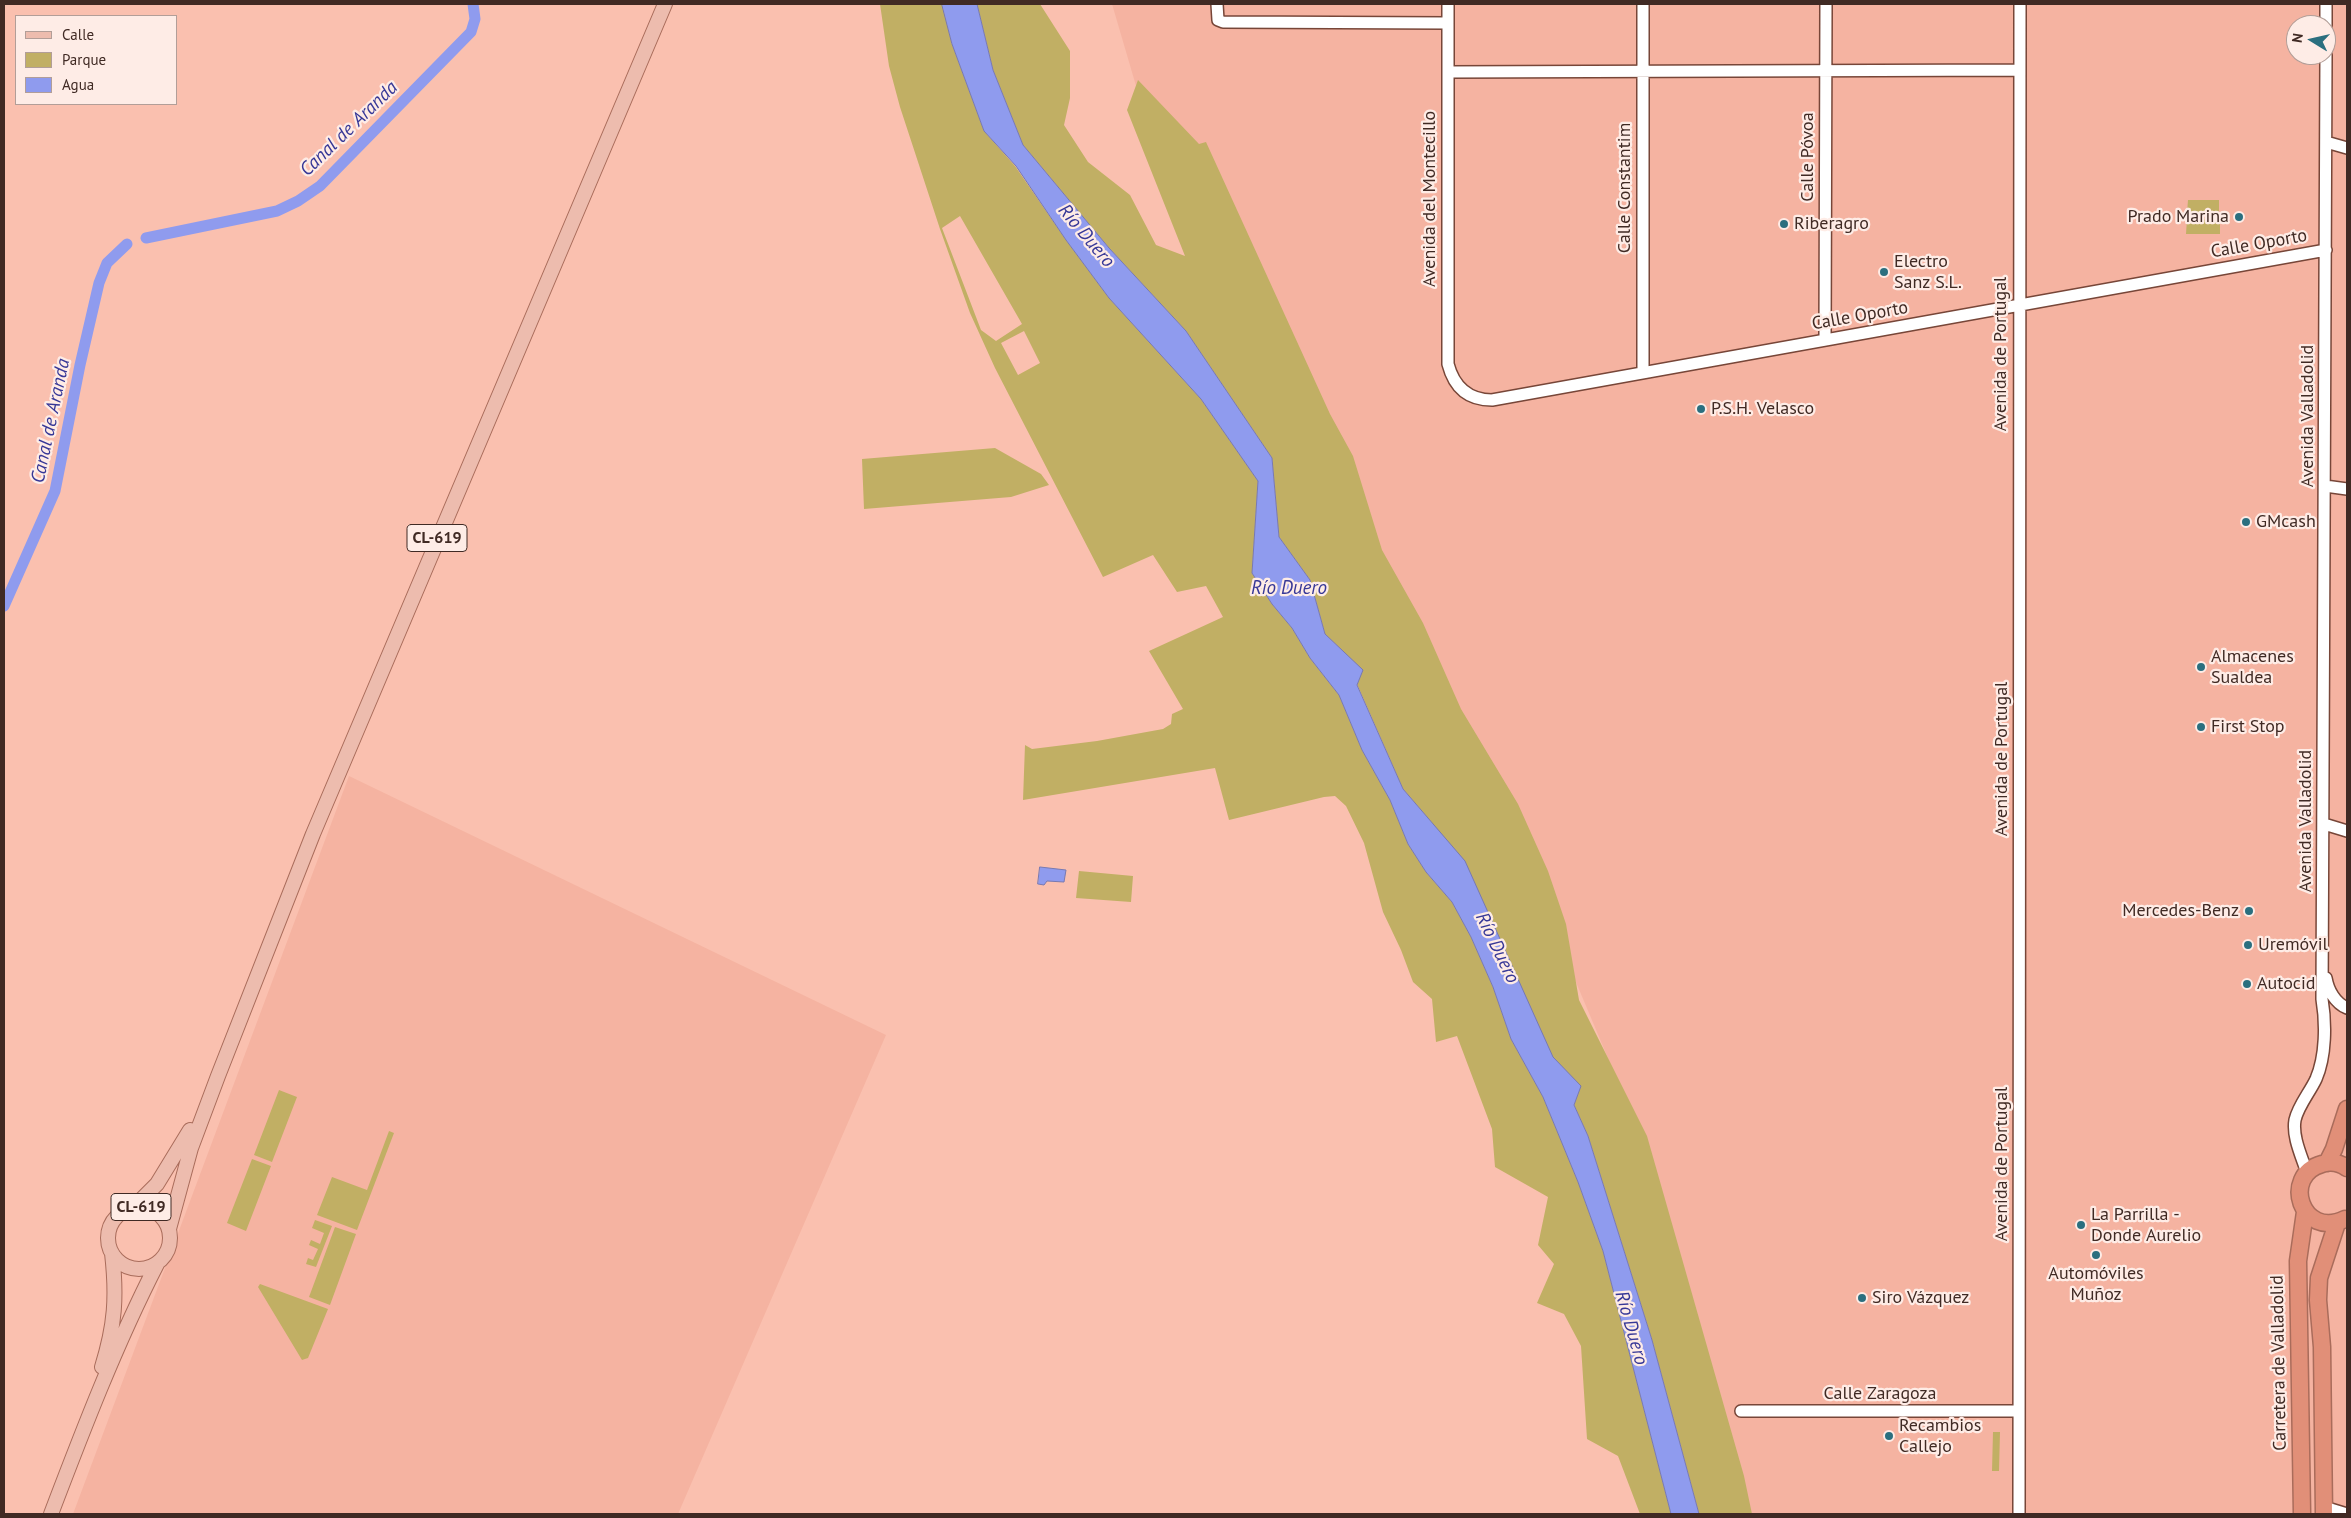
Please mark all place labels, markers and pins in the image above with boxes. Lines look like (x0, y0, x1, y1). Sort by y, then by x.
place label: Prado Marina (2127, 206, 2229, 228)
marker: Prado Marina (2233, 211, 2245, 223)
place label: Riberagro (1794, 213, 1869, 235)
marker: Riberagro (1778, 218, 1790, 230)
place label: Electro Sanz S.L. (1894, 251, 1962, 294)
marker: Electro Sanz S.L. (1878, 266, 1890, 278)
place label: P.S.H. Velasco (1711, 398, 1814, 420)
marker: P.S.H. Velasco (1695, 403, 1707, 415)
place label: GMcash (2256, 511, 2316, 533)
marker: GMcash (2240, 516, 2252, 528)
place label: Almacenes Sualdea (2211, 646, 2294, 689)
marker: Almacenes Sualdea (2195, 661, 2207, 673)
place label: First Stop (2211, 716, 2285, 738)
marker: First Stop (2195, 721, 2207, 733)
place label: Mercedes-Benz (2122, 900, 2239, 922)
marker: Mercedes-Benz (2243, 905, 2255, 917)
place label: Uremóvil (2258, 934, 2328, 956)
marker: Uremóvil (2242, 939, 2254, 951)
place label: Autocid (2257, 973, 2315, 995)
marker: Autocid (2241, 978, 2253, 990)
place label: La Parrilla - Donde Aurelio (2091, 1204, 2201, 1246)
marker: La Parrilla - Donde Aurelio (2075, 1219, 2087, 1231)
marker: Automóviles Muñoz (2090, 1249, 2102, 1261)
place label: Automóviles Muñoz (2048, 1263, 2144, 1306)
place label: Siro Vázquez (1872, 1287, 1969, 1309)
marker: Siro Vázquez (1856, 1292, 1868, 1304)
place label: Recambios Callejo (1899, 1415, 1981, 1458)
marker: Recambios Callejo (1883, 1430, 1895, 1442)

